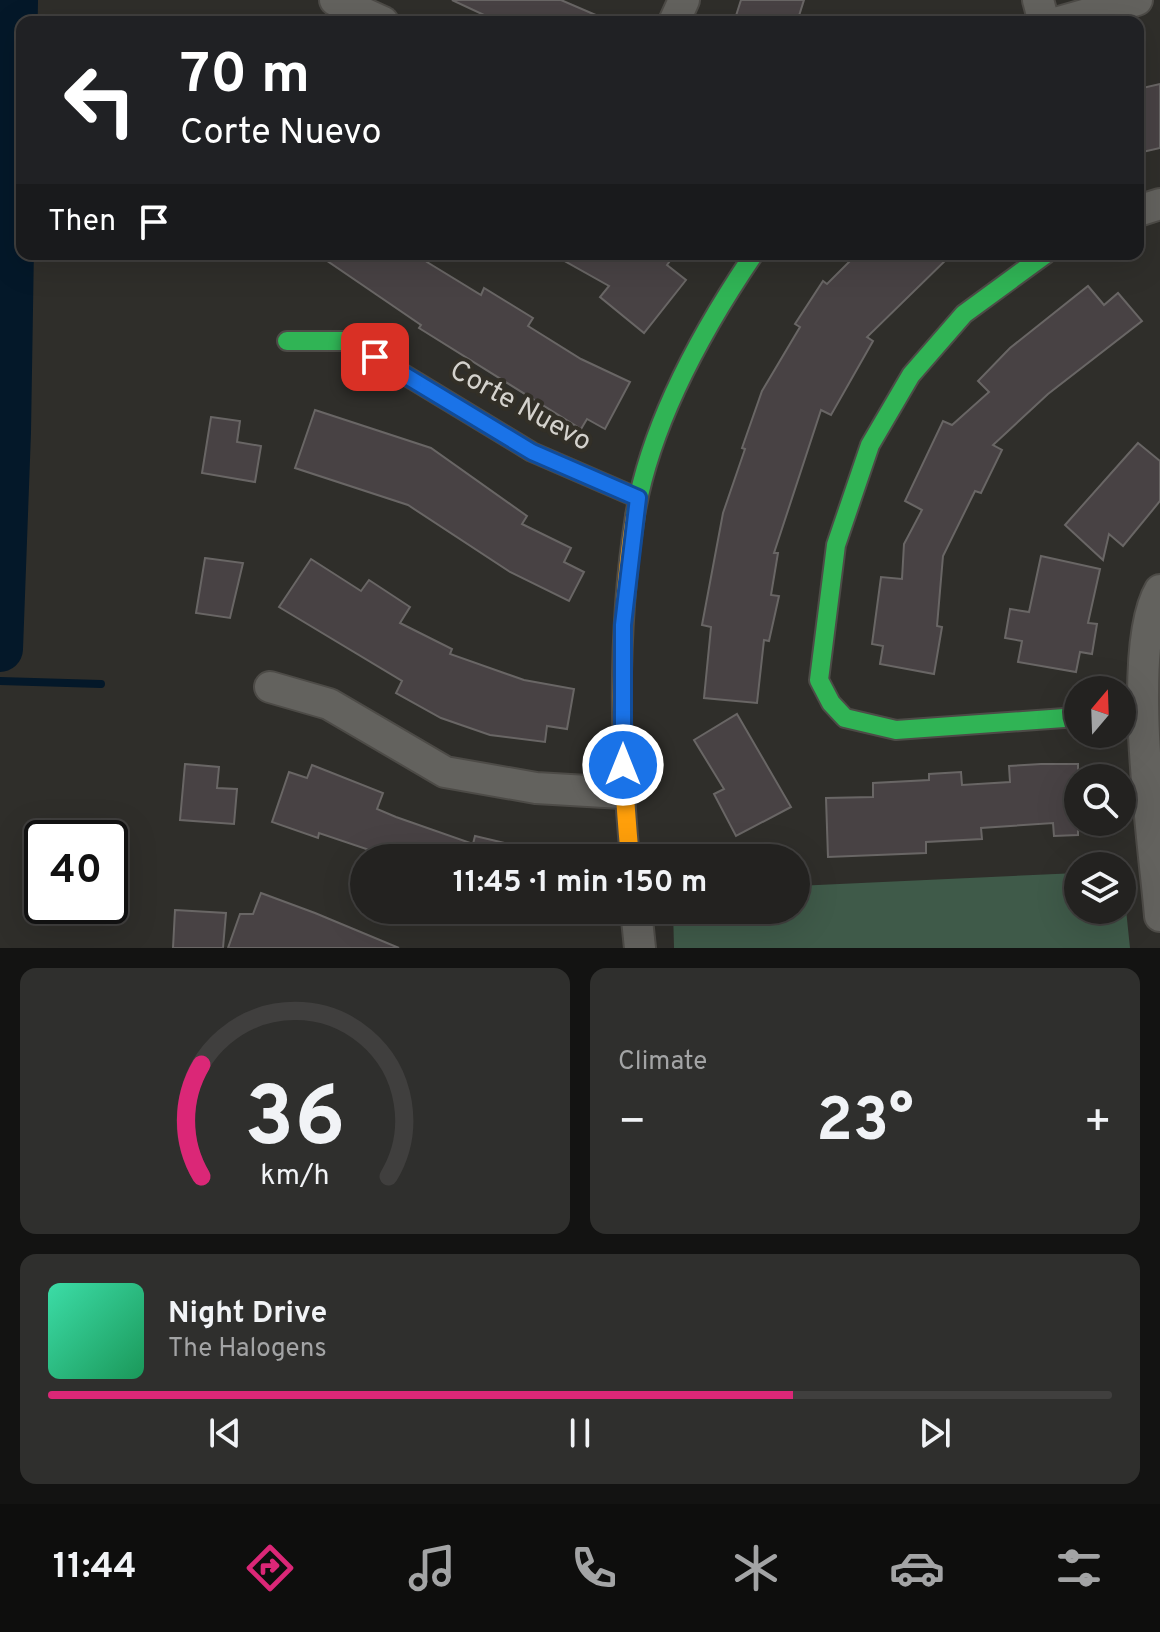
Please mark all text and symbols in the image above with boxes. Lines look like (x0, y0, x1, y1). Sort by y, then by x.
text: 70 m (180, 42, 310, 112)
icon: left (48, 48, 152, 152)
text: Corte Nuevo (180, 111, 382, 157)
icon: arrive (132, 200, 176, 244)
text: Then (48, 204, 116, 241)
pin (341, 323, 409, 391)
icon: arrive (353, 335, 397, 379)
street label: Corte Nuevo (443, 353, 597, 461)
north arrow (1064, 676, 1136, 748)
map controls (1064, 676, 1136, 924)
position arrow (581, 723, 665, 807)
button: search (1064, 764, 1136, 836)
speed limit sign: 40 (24, 820, 128, 924)
button: layers (1064, 852, 1136, 924)
text: 11:45 · 1 min · 150 m (453, 865, 707, 902)
text: Climate (618, 1046, 707, 1079)
text: 36 (245, 1070, 345, 1175)
text: 23° (816, 1086, 914, 1162)
text: − (618, 1096, 646, 1152)
text: + (1084, 1096, 1112, 1152)
text: km/h (260, 1159, 330, 1195)
text: Night Drive (168, 1296, 327, 1333)
text: The Halogens (168, 1333, 327, 1366)
icon: previous (203, 1411, 247, 1455)
icon: pause (558, 1411, 602, 1455)
icon: next (913, 1411, 957, 1455)
icon: directions (242, 1540, 298, 1596)
icon: music (404, 1540, 460, 1596)
icon: phone (566, 1540, 622, 1596)
icon: climate (728, 1540, 784, 1596)
icon: car (889, 1540, 945, 1596)
icon: filters (1051, 1540, 1107, 1596)
text: 11:44 (53, 1545, 137, 1591)

